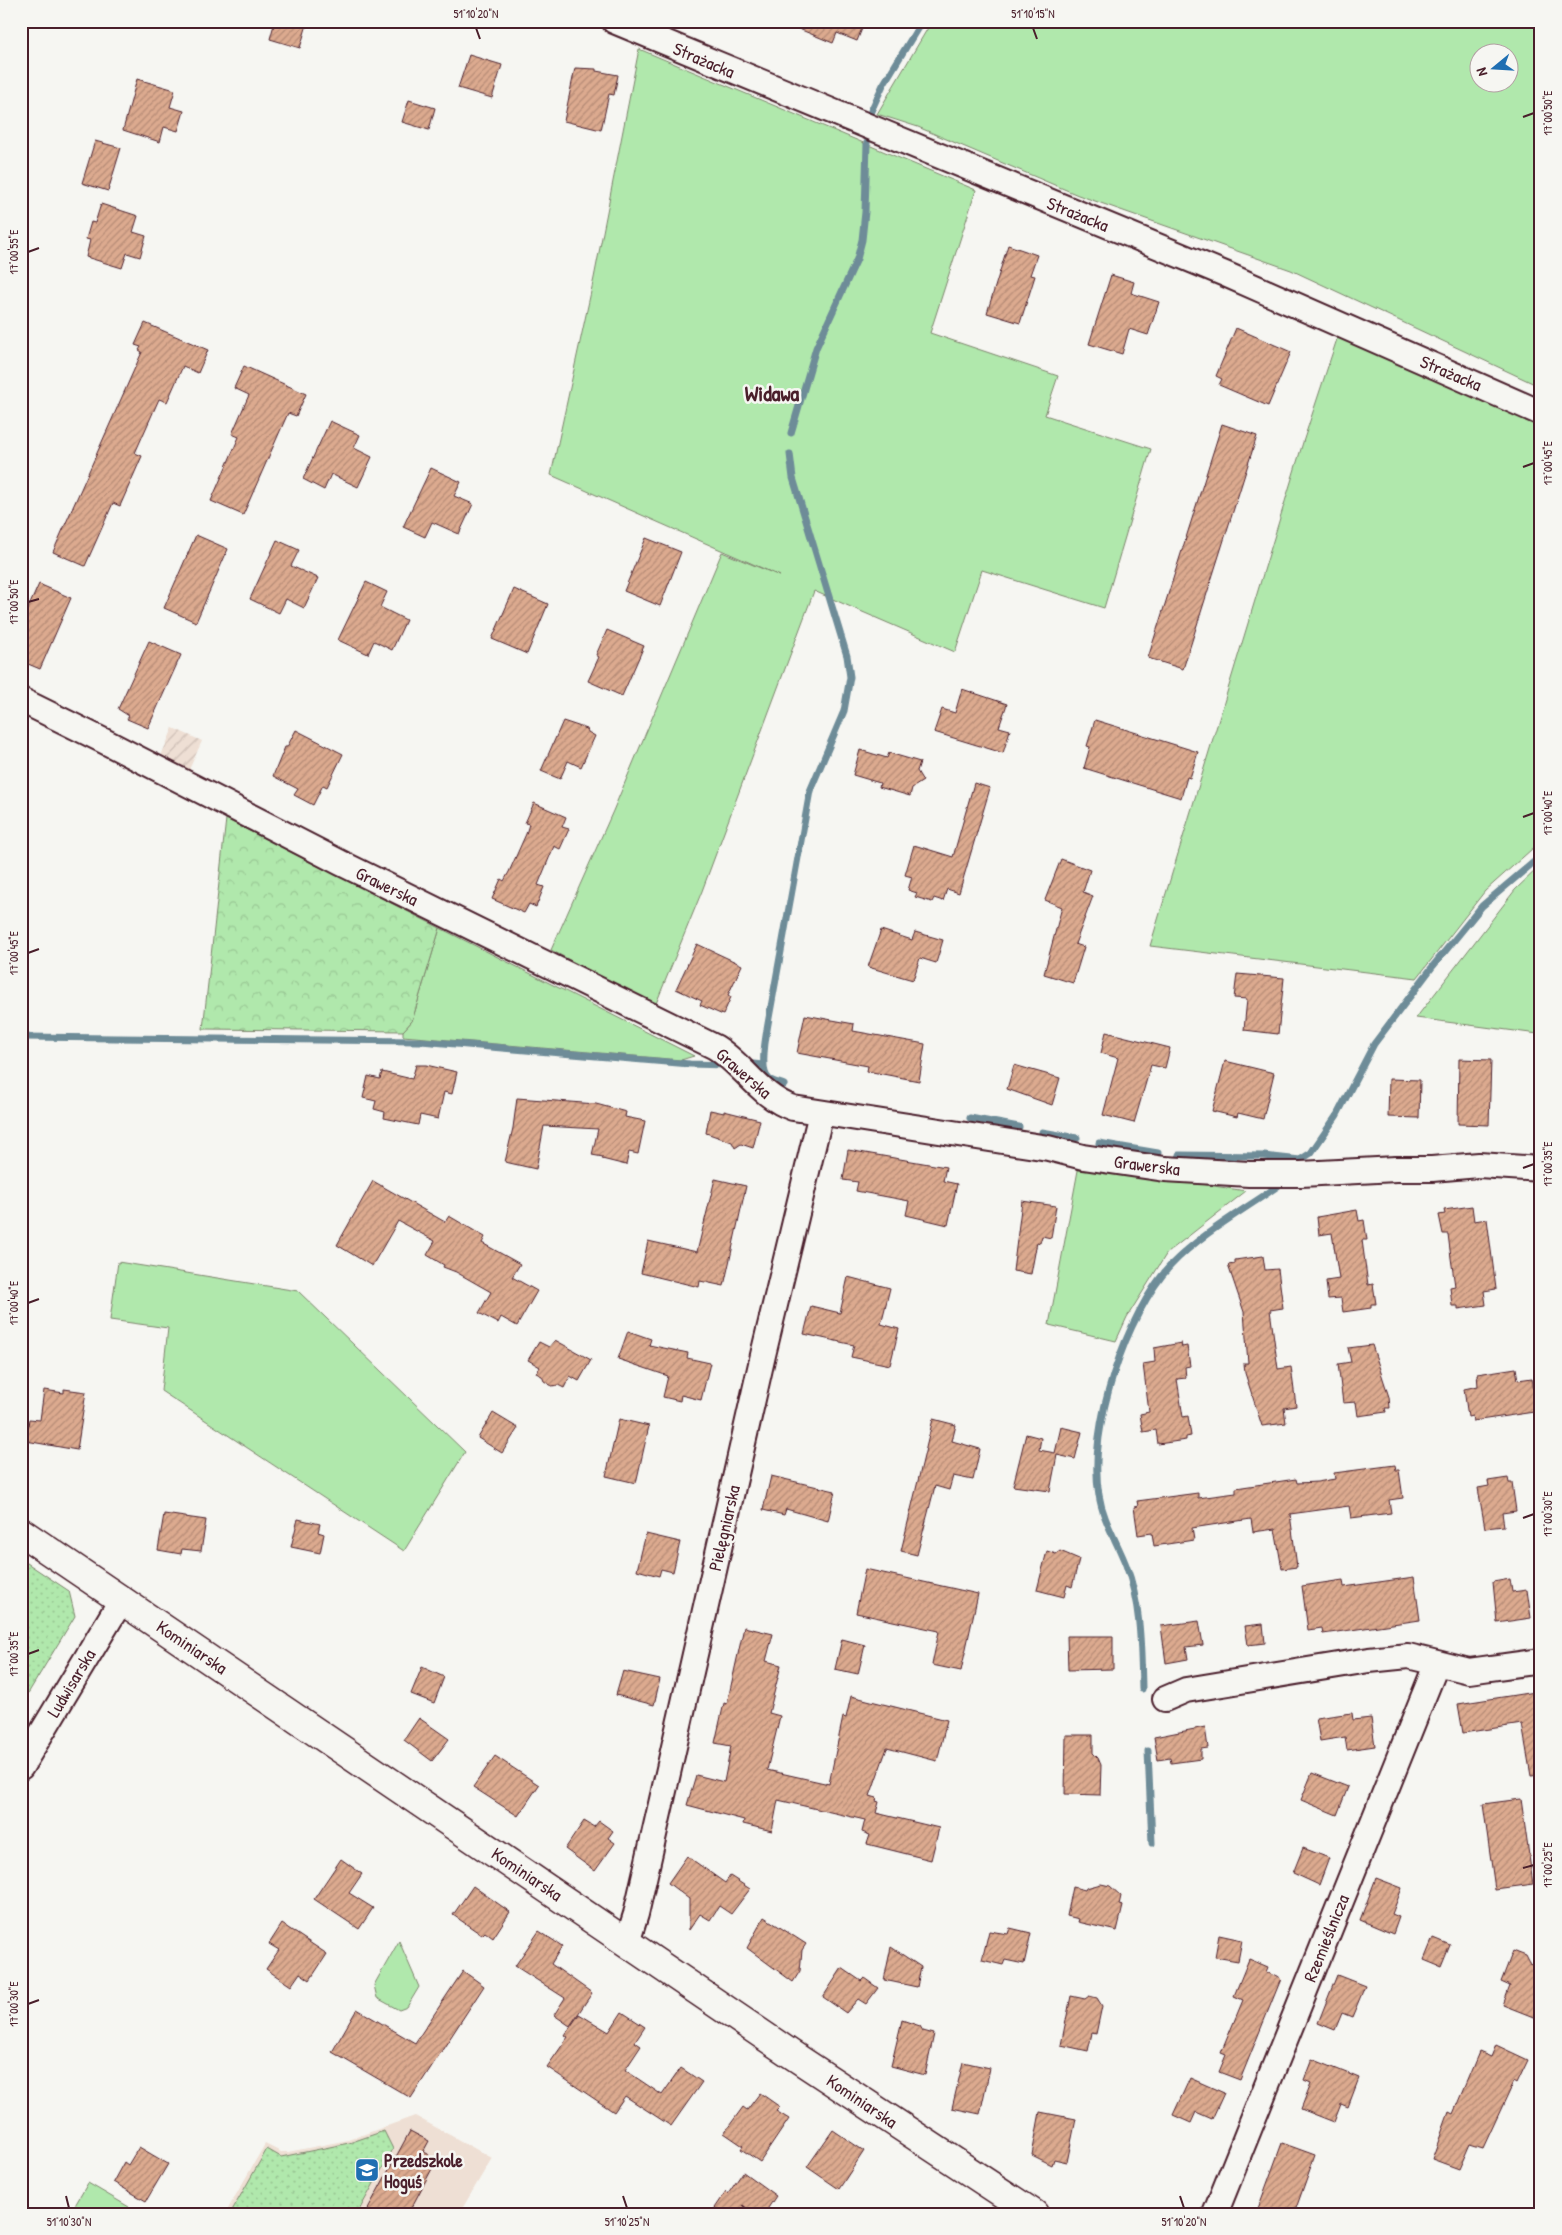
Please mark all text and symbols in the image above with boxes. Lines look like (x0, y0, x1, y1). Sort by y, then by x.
text: 51°10'20"N (454, 5, 498, 22)
text: 51°10'15"N (1011, 5, 1055, 22)
street label: Strażacka (669, 36, 739, 84)
north arrow (1470, 42, 1520, 92)
text: N (1471, 65, 1491, 79)
text: 17°00'50"E (1539, 90, 1556, 136)
street label: Strażacka (1043, 190, 1113, 238)
text: 17°00'55"E (5, 229, 22, 274)
street label: Strażacka (1416, 349, 1486, 397)
district label: Widawa (745, 378, 800, 408)
text: 17°00'45"E (1539, 440, 1556, 485)
text: 17°00'50"E (5, 579, 22, 625)
text: 17°00'40"E (1539, 790, 1556, 835)
street label: Grawerska (352, 860, 422, 912)
text: 17°00'45"E (5, 930, 22, 975)
street label: Grawerska (711, 1042, 777, 1104)
text: 17°00'35"E (1539, 1141, 1556, 1187)
street label: Grawerska (1112, 1149, 1182, 1181)
text: 17°00'40"E (5, 1280, 22, 1325)
street label: Pielęgniarska (702, 1483, 746, 1573)
text: 17°00'30"E (1539, 1491, 1556, 1537)
street label: Kominiarska (152, 1614, 232, 1680)
text: 17°00'35"E (5, 1631, 22, 1677)
street label: Ludwisarska (41, 1644, 101, 1722)
street label: Kominiarska (487, 1841, 567, 1907)
text: 17°00'25"E (1539, 1842, 1556, 1888)
street label: Rzemieślnicza (1297, 1891, 1355, 1985)
text: 17°00'30"E (5, 1981, 22, 2027)
street label: Kominiarska (822, 2068, 902, 2134)
place label: Przedszkole Hoguś (384, 2148, 464, 2195)
school or university icon: Przedszkole Hoguś (354, 2157, 380, 2183)
text: 51°10'30"N (47, 2213, 91, 2230)
text: 51°10'25"N (605, 2213, 649, 2230)
text: 51°10'20"N (1162, 2213, 1206, 2230)

